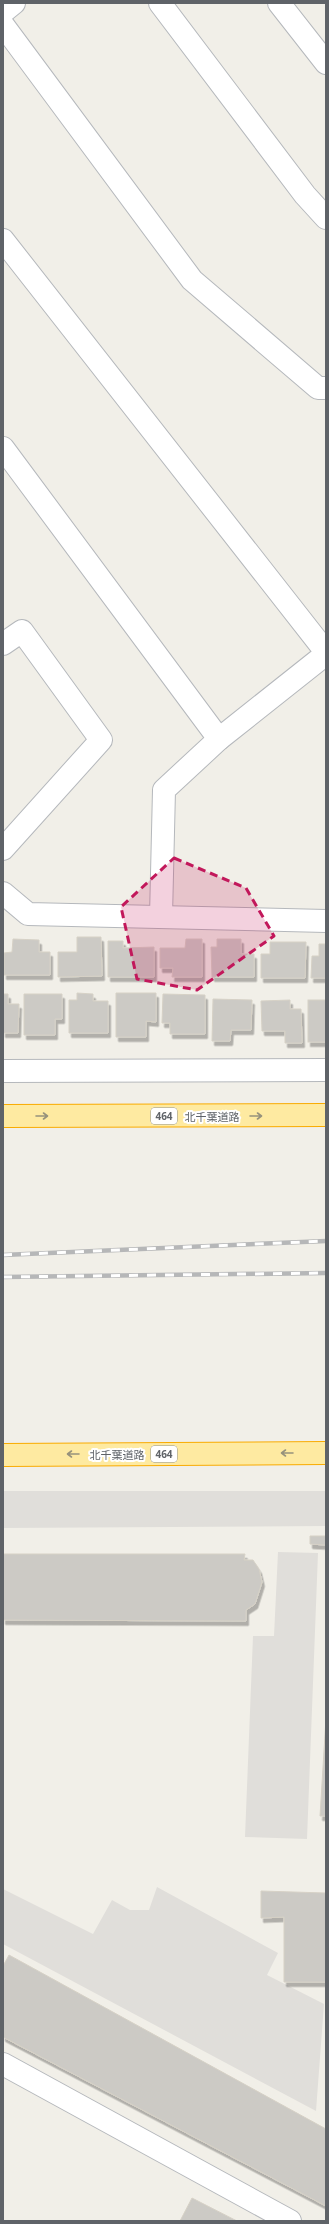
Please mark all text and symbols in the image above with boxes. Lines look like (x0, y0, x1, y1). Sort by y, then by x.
road number: 464 (151, 1108, 177, 1124)
street label: 北千葉道路 (185, 1109, 240, 1124)
one-way arrow (35, 1112, 48, 1120)
one-way arrow (249, 1112, 262, 1119)
road number: 464 (151, 1446, 177, 1462)
street label: 北千葉道路 (90, 1447, 145, 1462)
one-way arrow (281, 1449, 294, 1457)
one-way arrow (67, 1450, 80, 1458)

